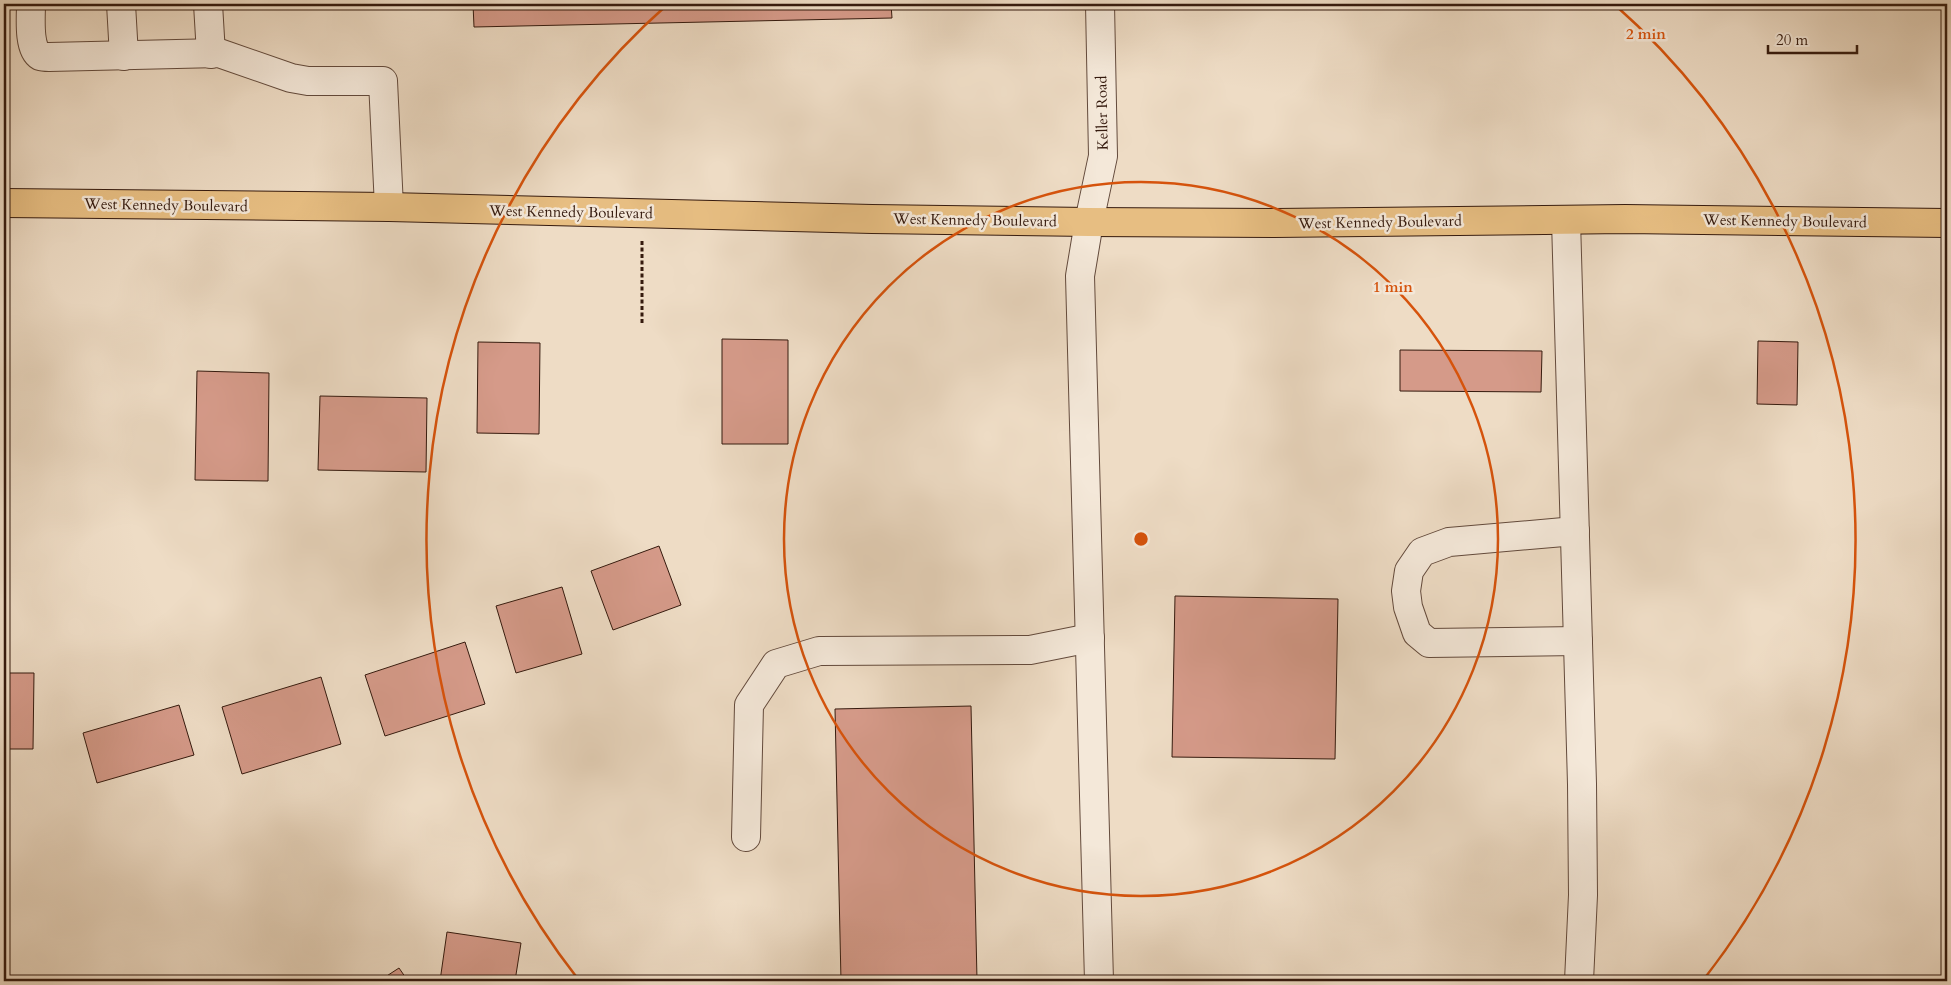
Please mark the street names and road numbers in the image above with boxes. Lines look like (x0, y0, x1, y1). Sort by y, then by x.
street label: Keller Road (1091, 75, 1113, 151)
street label: West Kennedy Boulevard (83, 194, 248, 216)
street label: West Kennedy Boulevard (488, 201, 653, 223)
street label: West Kennedy Boulevard (892, 209, 1057, 231)
street label: West Kennedy Boulevard (1702, 210, 1867, 232)
street label: West Kennedy Boulevard (1297, 211, 1462, 233)

